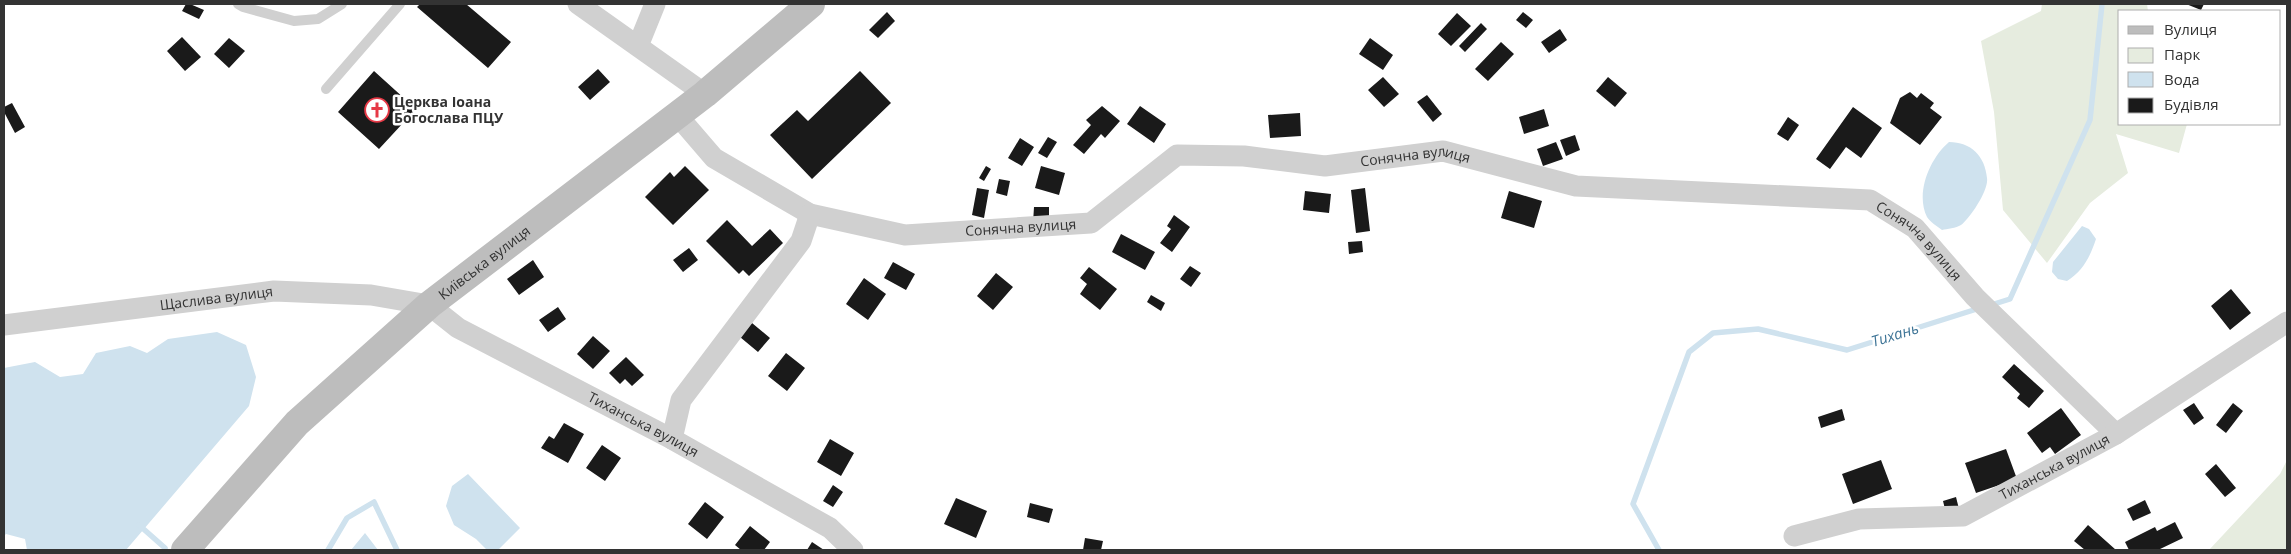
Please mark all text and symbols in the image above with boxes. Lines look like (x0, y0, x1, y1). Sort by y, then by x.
legend (2118, 10, 2281, 125)
text: Вулиця (2164, 19, 2217, 39)
text: Парк (2164, 44, 2200, 64)
text: Вода (2164, 69, 2200, 89)
place label: Церква Іоана Богослава ПЦУ (394, 92, 504, 127)
text: Будівля (2164, 94, 2219, 114)
church icon: Церква Іоана Богослава ПЦУ (364, 97, 390, 123)
street label: Сонячна вулиця (1359, 141, 1472, 170)
street label: Сонячна вулиця (1873, 196, 1966, 284)
street label: Сонячна вулиця (964, 214, 1077, 240)
street label: Київська вулиця (434, 221, 534, 304)
street label: Щаслива вулиця (159, 281, 274, 314)
water label: Тихань (1869, 317, 1921, 351)
street label: Тиханська вулиця (585, 387, 702, 461)
street label: Тиханська вулиця (1996, 429, 2113, 504)

